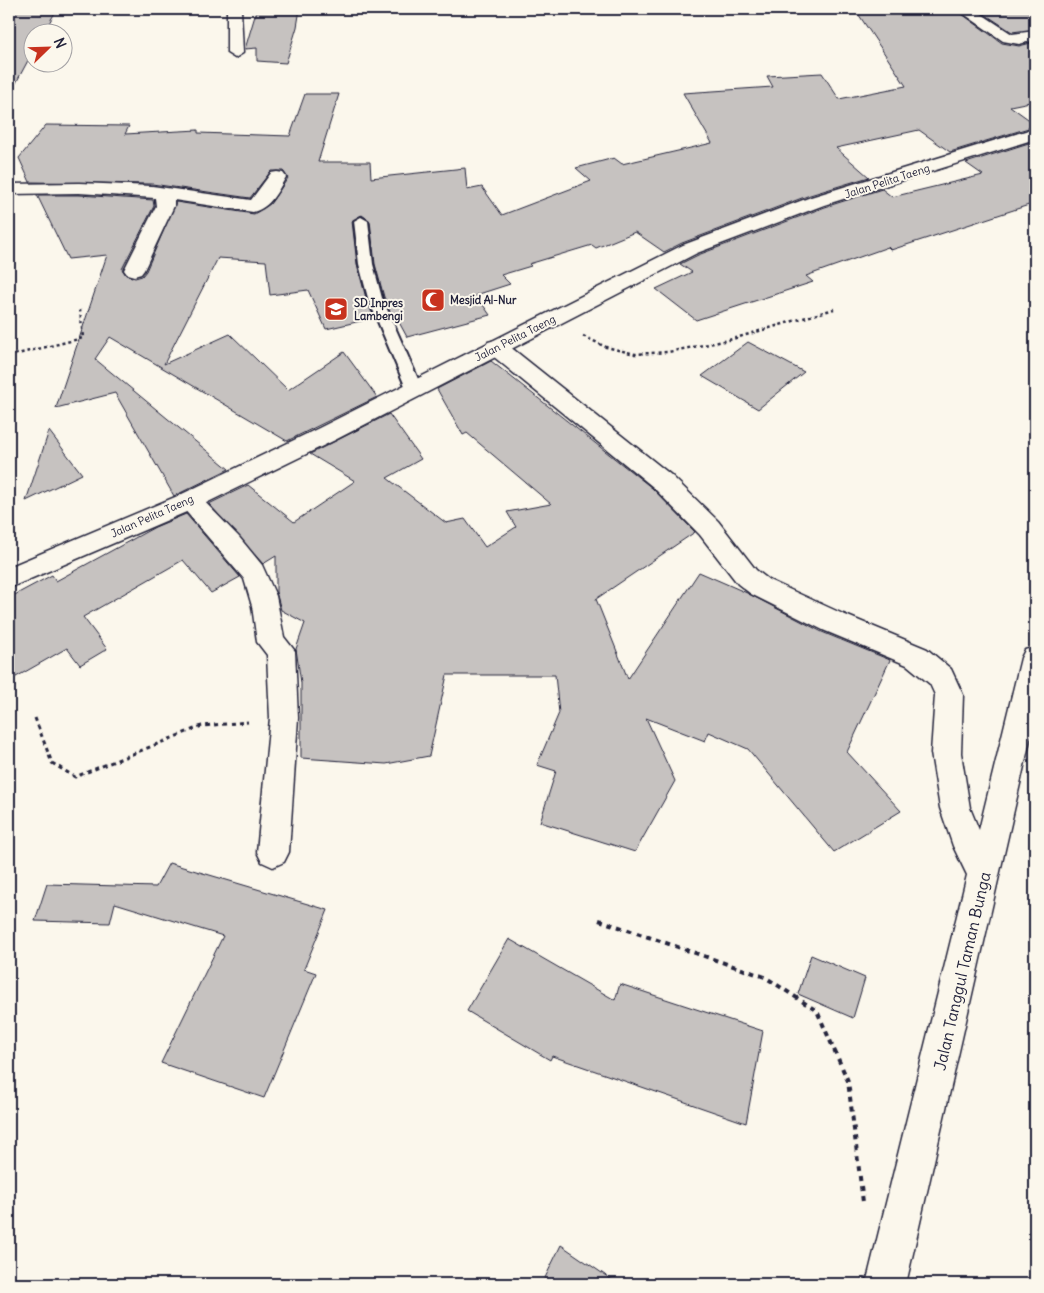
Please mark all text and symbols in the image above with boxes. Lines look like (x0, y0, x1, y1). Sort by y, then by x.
north arrow (22, 22, 72, 72)
text: N (50, 35, 70, 51)
street label: Jalan Pelita Taeng (843, 161, 931, 201)
mosque icon: Mesjid Al-Nur (420, 287, 446, 313)
place label: Mesjid Al-Nur (450, 293, 517, 307)
school or university icon: SD Inpres Lambengi (323, 296, 349, 322)
place label: SD Inpres Lambengi (354, 296, 403, 324)
street label: Jalan Pelita Taeng (472, 312, 558, 364)
street label: Jalan Pelita Taeng (109, 492, 195, 540)
street label: Jalan Tanggul Taman Bunga (929, 870, 995, 1072)

